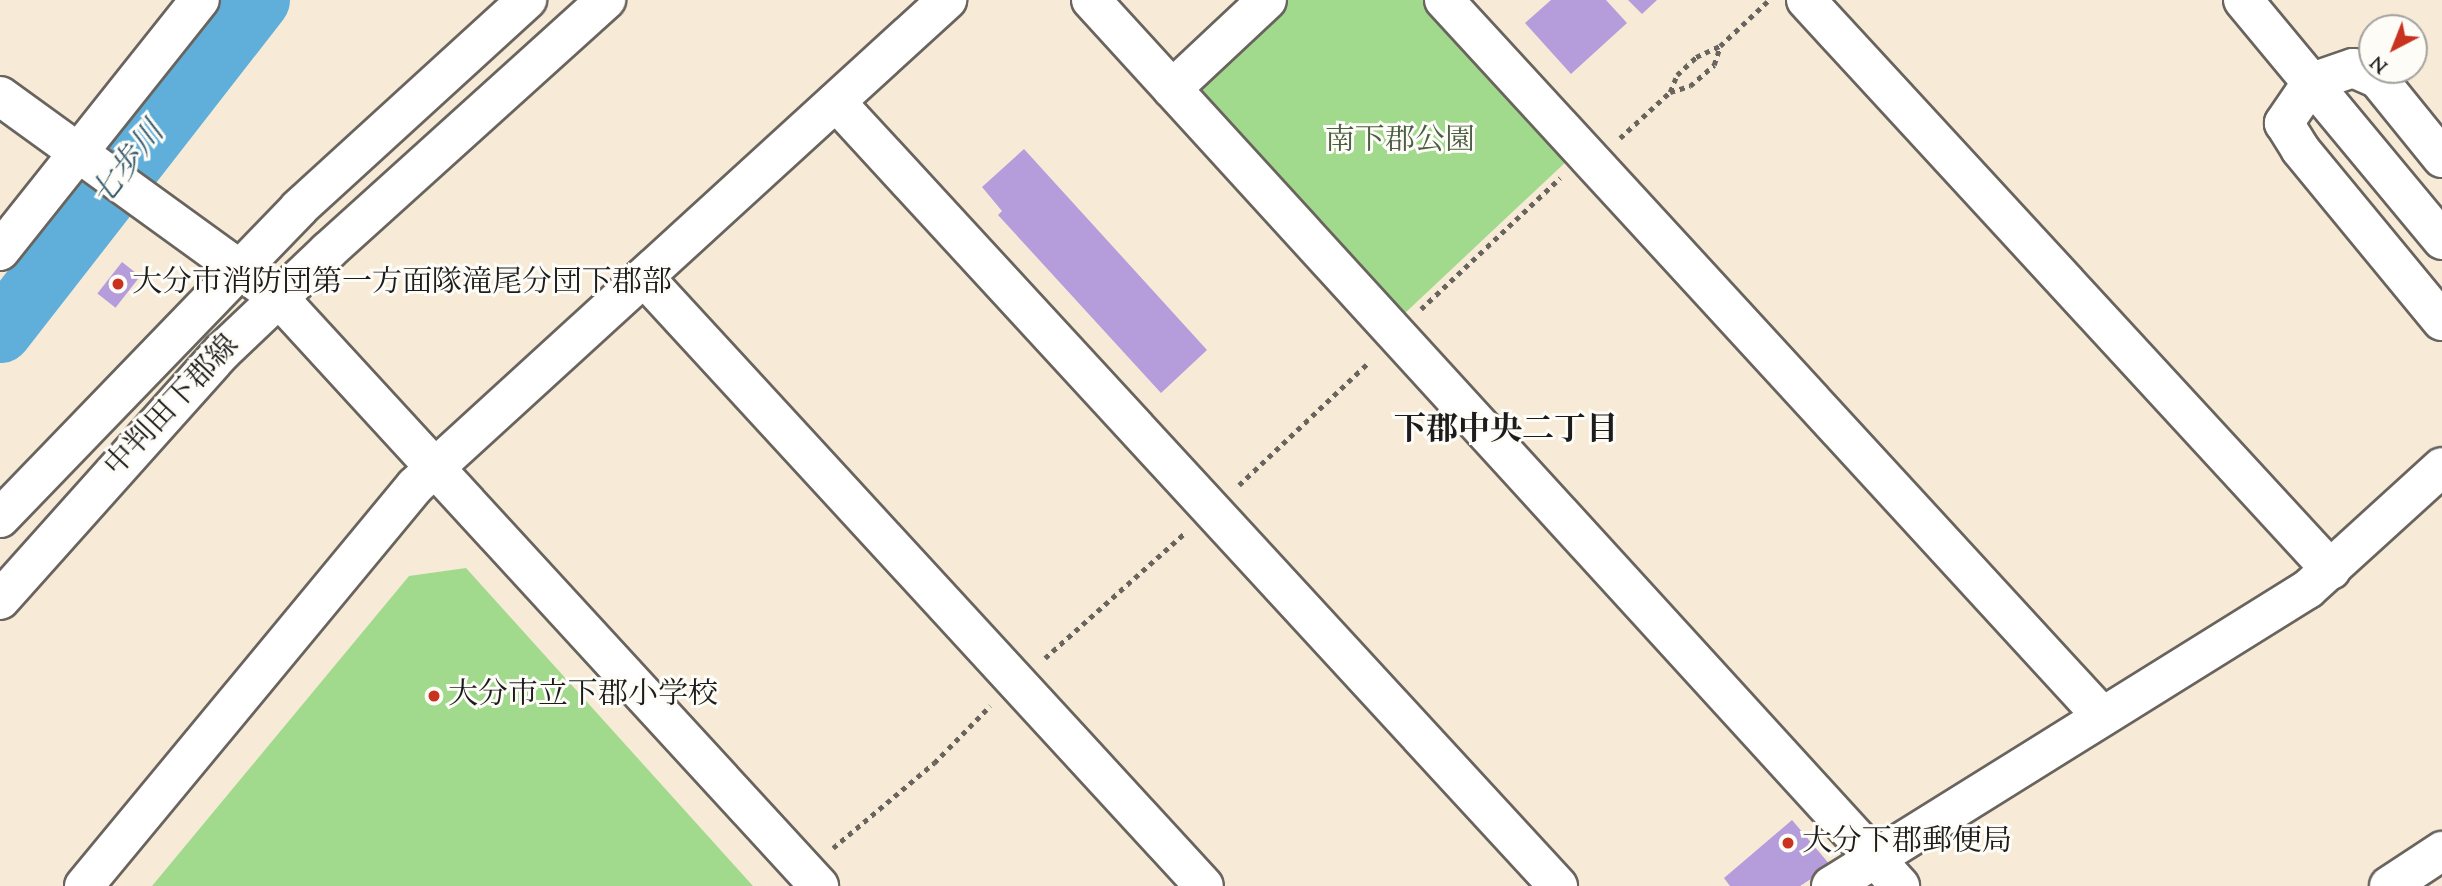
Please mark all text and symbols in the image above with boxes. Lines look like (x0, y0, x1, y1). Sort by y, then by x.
north arrow (2358, 14, 2428, 84)
text: N (2365, 48, 2395, 79)
water label: 七歩川 (84, 115, 174, 215)
park label: 南下郡公園 (1325, 124, 1475, 160)
place label: 大分市消防団第一方面隊滝尾分団下郡部 (132, 266, 672, 302)
marker: 大分市消防団第一方面隊滝尾分団下郡部 (110, 276, 126, 292)
street label: 中判田下郡線 (98, 329, 248, 485)
district label: 下郡中央二丁目 (1394, 412, 1618, 450)
place label: 大分市立下郡小学校 (448, 678, 718, 714)
marker: 大分市立下郡小学校 (426, 688, 442, 704)
place label: 大分下郡郵便局 (1802, 825, 2012, 861)
marker: 大分下郡郵便局 (1780, 835, 1796, 851)

